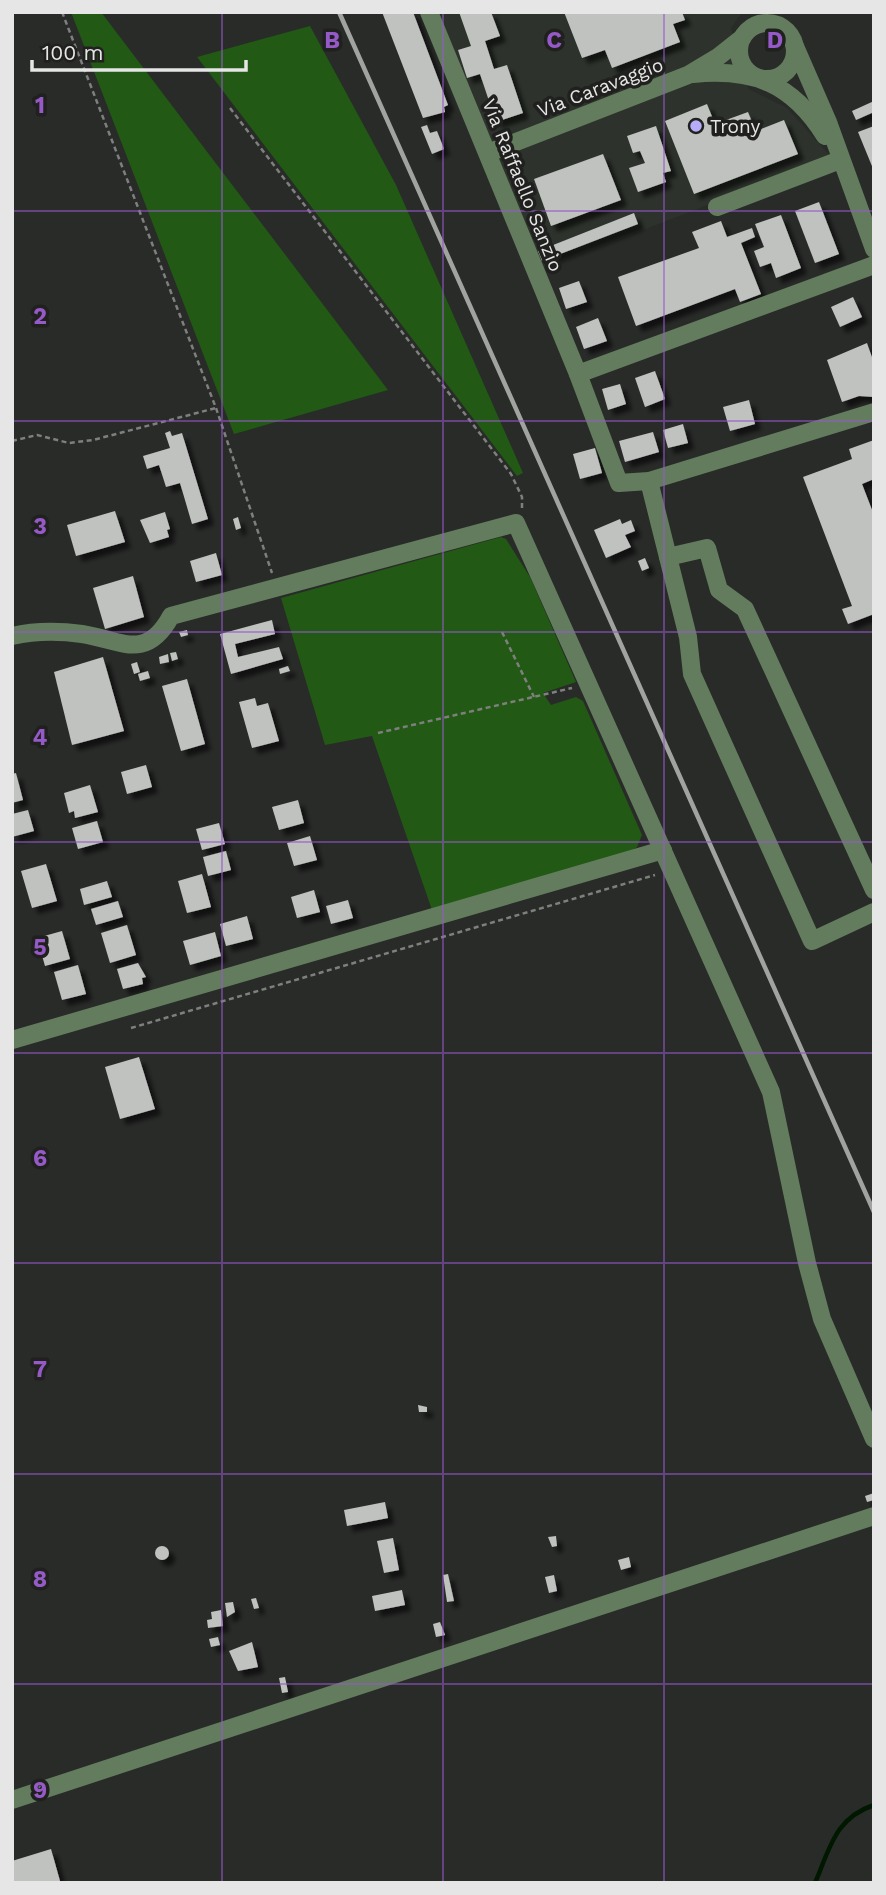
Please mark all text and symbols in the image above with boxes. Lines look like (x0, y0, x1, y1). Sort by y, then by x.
text: B (324, 27, 340, 54)
text: C (546, 27, 562, 54)
text: D (767, 27, 783, 54)
scale bar (32, 28, 245, 72)
text: 100 m (42, 40, 104, 65)
street label: Via Caravaggio (534, 53, 666, 122)
text: 1 (35, 92, 45, 119)
street label: Via Raffaello Sanzio (477, 96, 568, 275)
place label: Trony (710, 115, 761, 138)
marker: Trony (688, 118, 704, 134)
text: 2 (33, 303, 47, 330)
text: 3 (33, 513, 47, 540)
text: 4 (33, 724, 48, 751)
text: 5 (33, 934, 47, 961)
text: 6 (33, 1145, 47, 1172)
text: 7 (33, 1356, 47, 1383)
text: 8 (33, 1566, 47, 1593)
text: 9 (33, 1777, 47, 1804)

